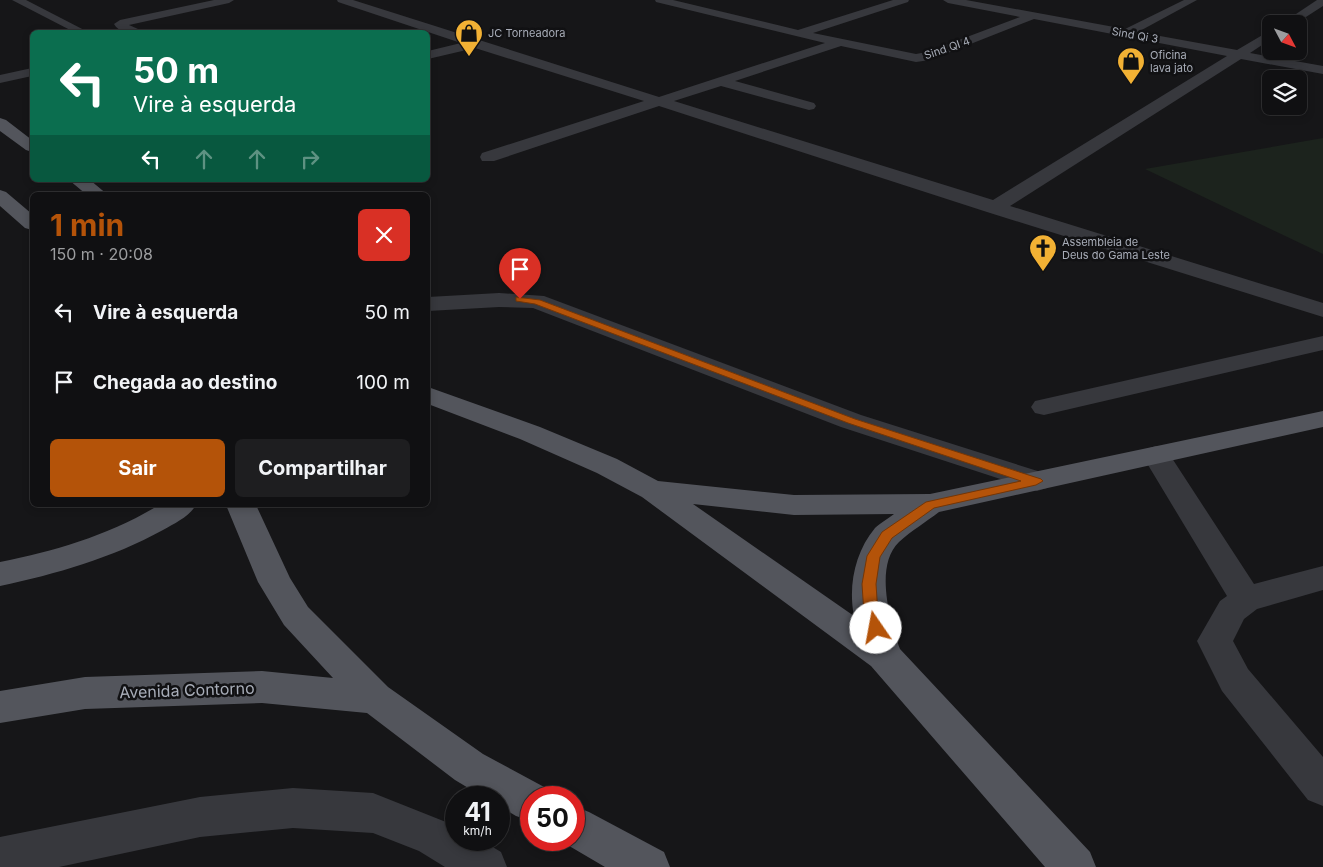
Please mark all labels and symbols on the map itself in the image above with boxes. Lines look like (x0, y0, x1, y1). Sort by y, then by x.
north arrow (1262, 15, 1308, 60)
shop icon: JC Torneadora (454, 18, 484, 57)
street label: Sind Qi 3 (1111, 24, 1160, 46)
place label: JC Torneadora (488, 26, 565, 40)
street label: Sind QI 4 (922, 34, 972, 62)
shop icon: Oficina lava jato (1116, 46, 1146, 85)
place label: Oficina lava jato (1150, 48, 1193, 75)
church icon: Assembleia de Deus do Gama Leste (1028, 233, 1058, 272)
place label: Assembleia de Deus do Gama Leste (1062, 235, 1170, 262)
pin (499, 248, 541, 299)
position arrow (849, 601, 901, 653)
street label: Avenida Contorno (119, 678, 255, 702)
speed limit sign: 50 (520, 786, 585, 851)

